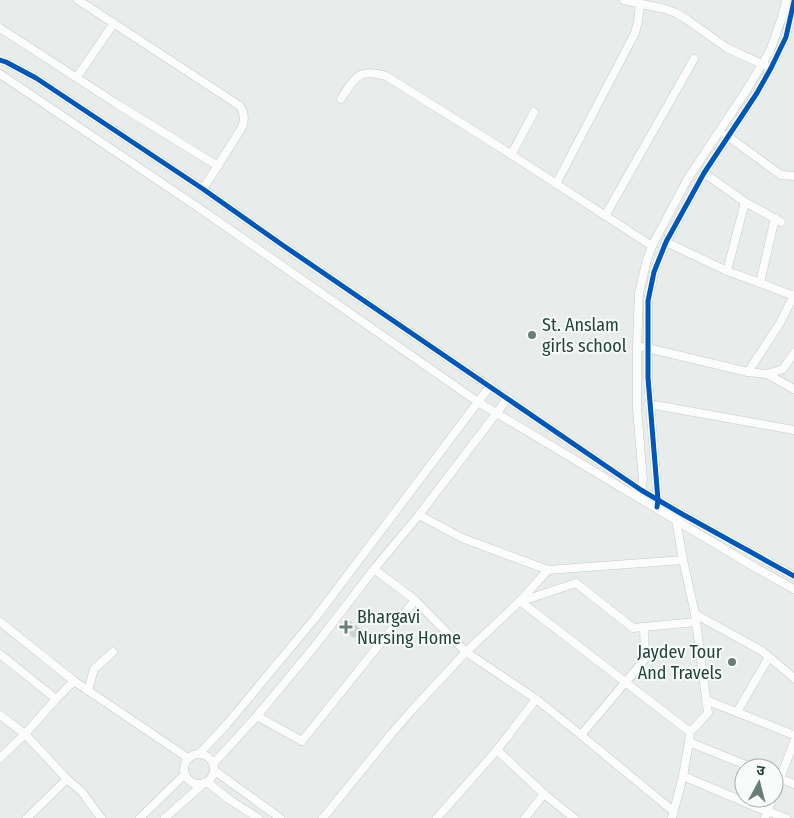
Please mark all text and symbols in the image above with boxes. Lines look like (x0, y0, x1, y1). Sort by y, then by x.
place label: St. Anslam girls school (542, 314, 627, 357)
marker: St. Anslam girls school (526, 329, 538, 341)
place label: Bhargavi Nursing Home (357, 606, 461, 649)
marker: Bhargavi Nursing Home (339, 620, 353, 634)
place label: Jaydev Tour And Travels (637, 641, 723, 684)
marker: Jaydev Tour And Travels (726, 656, 738, 668)
north arrow (734, 758, 784, 808)
text: उ (755, 762, 766, 780)

